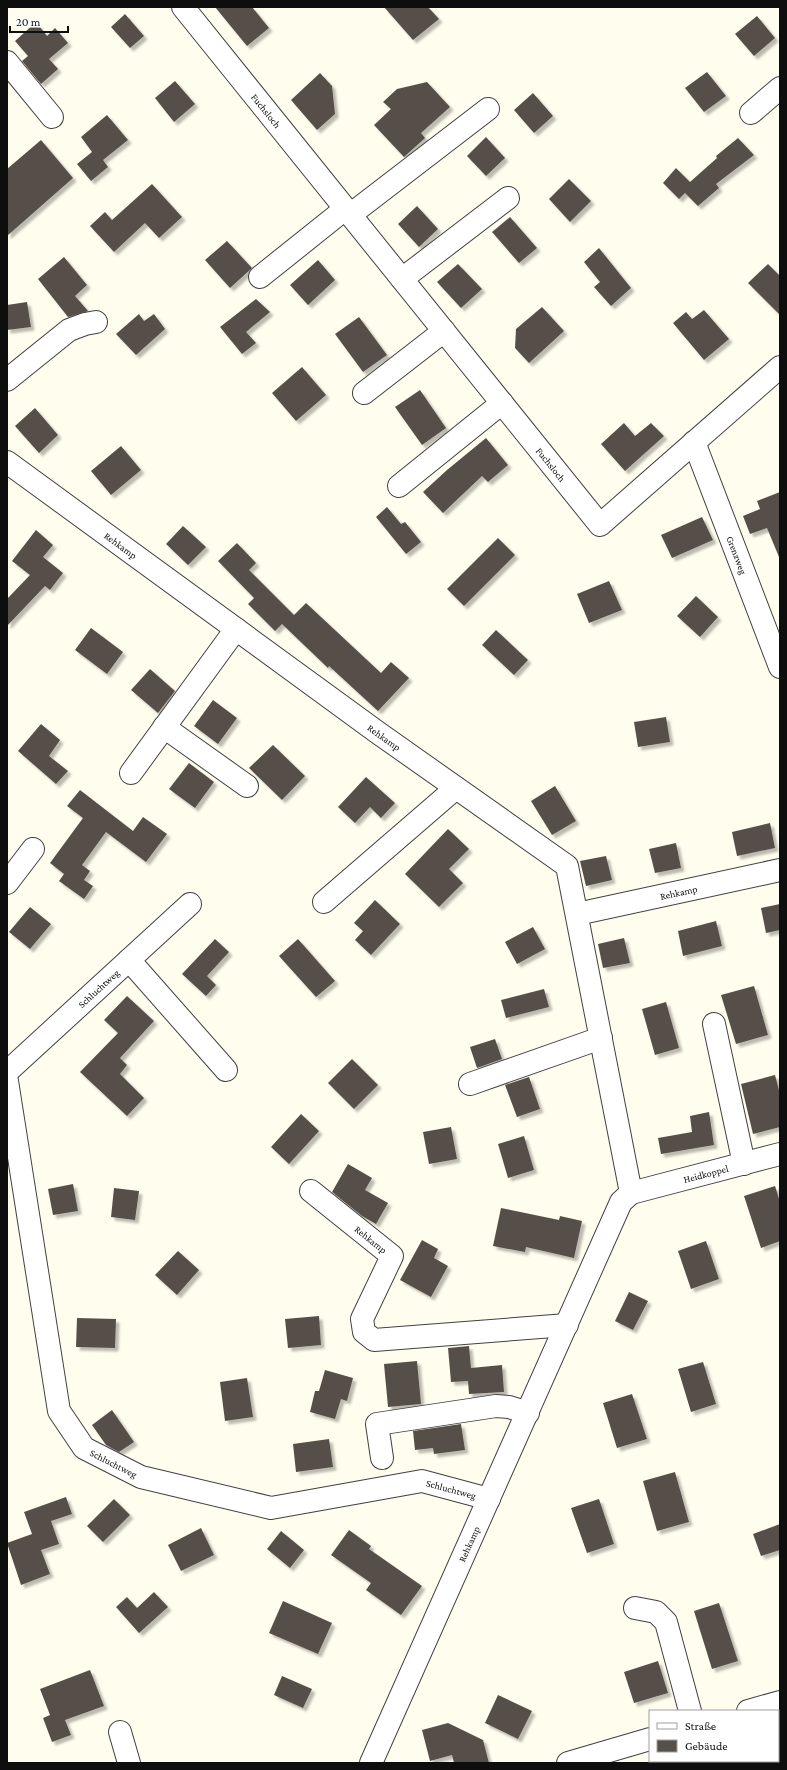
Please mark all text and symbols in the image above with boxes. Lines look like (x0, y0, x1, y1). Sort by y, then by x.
scale bar (10, 8, 68, 34)
text: 20 m (16, 15, 41, 29)
street label: Fuchsloch (249, 91, 284, 130)
street label: Fuchsloch (534, 445, 569, 484)
street label: Rehkamp (102, 530, 139, 561)
street label: Grenzweg (725, 534, 750, 576)
street label: Rehkamp (366, 722, 403, 753)
street label: Rehkamp (659, 883, 698, 901)
street label: Schluchtweg (76, 967, 121, 1010)
street label: Heidkoppel (682, 1162, 730, 1185)
street label: Rehkamp (353, 1223, 389, 1255)
street label: Schluchtweg (88, 1447, 139, 1480)
street label: Schluchtweg (425, 1477, 478, 1501)
street label: Rehkamp (456, 1524, 481, 1563)
legend (649, 1710, 779, 1762)
text: Straße (685, 1719, 716, 1733)
text: Gebäude (685, 1739, 727, 1753)

